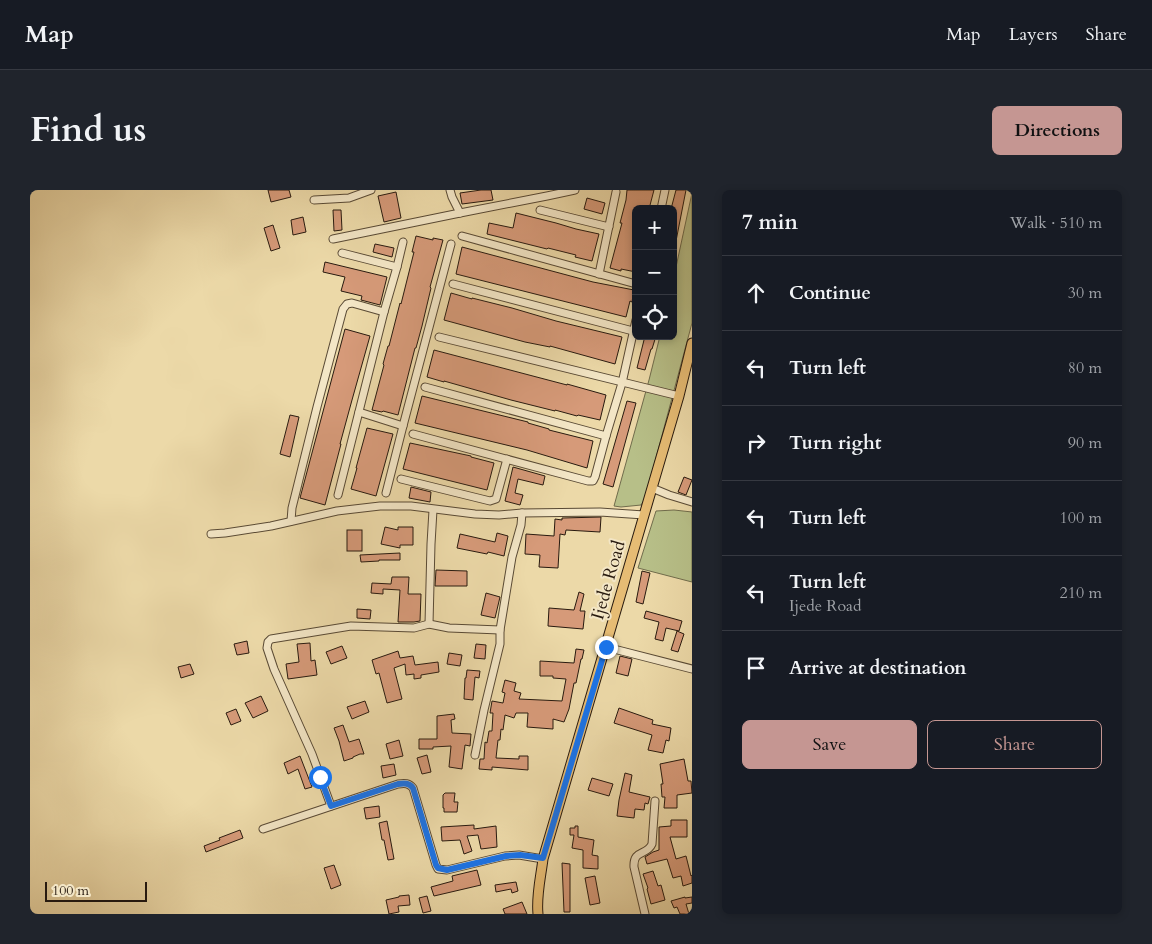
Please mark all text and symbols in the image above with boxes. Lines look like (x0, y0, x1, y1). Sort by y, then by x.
text: Map (25, 18, 74, 51)
text: Map (946, 22, 981, 47)
text: Layers (1009, 22, 1058, 47)
text: Share (1086, 22, 1127, 47)
text: Find us (30, 106, 146, 154)
button: Directions (992, 106, 1122, 155)
map controls (632, 205, 677, 340)
button: + (632, 205, 677, 250)
text: 7 min (742, 208, 798, 237)
text: Walk · 510 m (1010, 212, 1102, 234)
button: − (632, 250, 677, 295)
icon: ahead (742, 279, 770, 307)
text: Continue (789, 280, 871, 306)
text: 30 m (1068, 282, 1102, 304)
button: locate (632, 295, 677, 340)
icon: left (742, 354, 770, 382)
text: Turn left (789, 355, 866, 381)
text: 80 m (1068, 357, 1102, 379)
icon: right (742, 429, 770, 457)
text: Turn right (789, 430, 881, 456)
text: 90 m (1068, 432, 1102, 454)
icon: left (742, 504, 770, 532)
text: Turn left (789, 505, 866, 531)
text: 100 m (1060, 507, 1102, 529)
street label: Ijede Road (585, 537, 632, 623)
text: Turn left (789, 569, 866, 595)
icon: left (742, 579, 770, 607)
text: 210 m (1060, 582, 1102, 604)
text: Ijede Road (789, 595, 861, 617)
route end (595, 636, 618, 659)
icon: arrive (742, 654, 770, 682)
text: Arrive at destination (789, 655, 966, 681)
button: Save (742, 720, 917, 769)
button: Share (927, 720, 1102, 769)
route start (309, 766, 332, 789)
scale bar (45, 879, 148, 902)
text: 100 m (52, 881, 89, 900)

